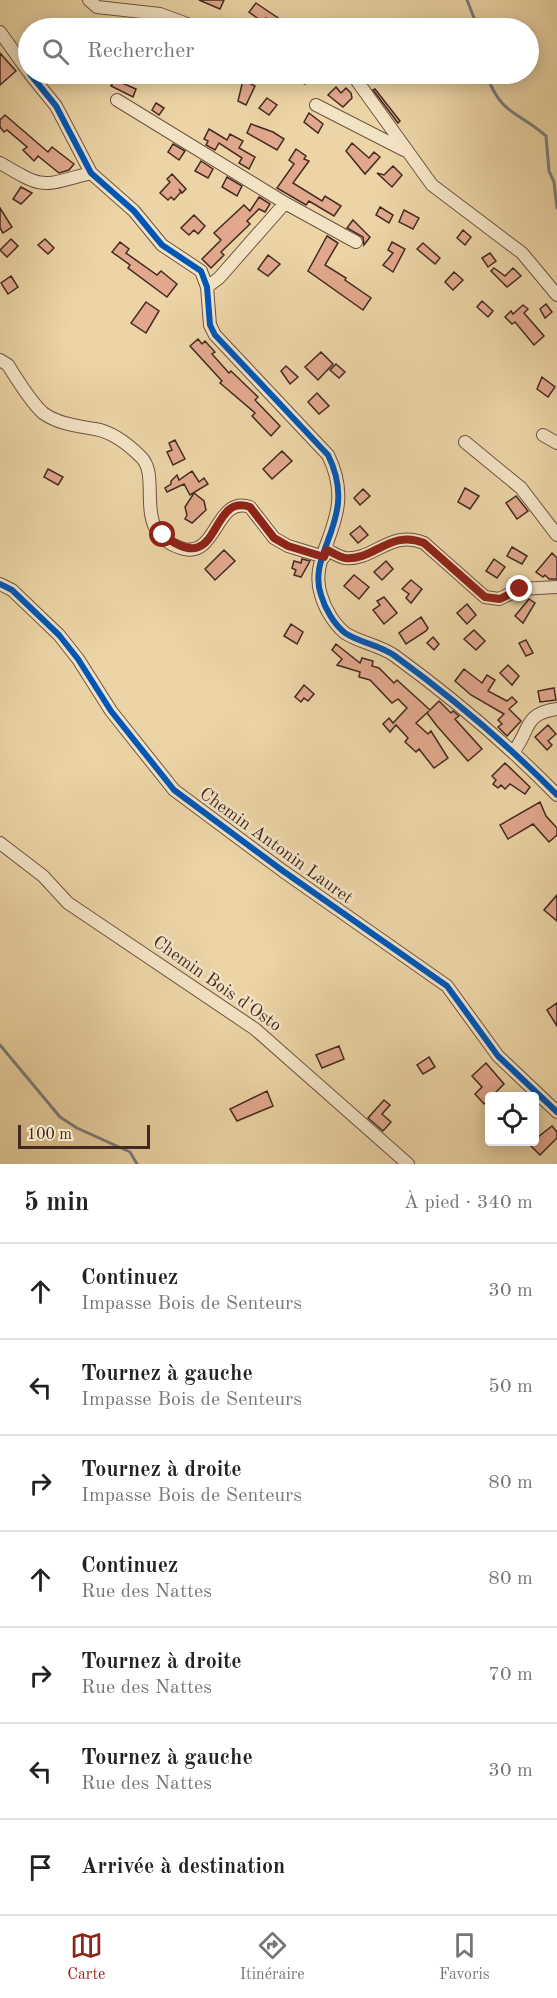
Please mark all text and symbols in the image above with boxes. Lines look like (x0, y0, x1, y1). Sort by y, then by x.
search box (18, 18, 539, 84)
icon: search (39, 35, 72, 68)
text: Rechercher (87, 40, 194, 62)
route start (149, 521, 175, 547)
route end (506, 575, 532, 601)
street label: Chemin Antonin Lauret (196, 784, 356, 908)
street label: Chemin Bois d'Osto (149, 933, 285, 1035)
map controls (485, 1092, 539, 1146)
button: locate (485, 1092, 539, 1146)
scale bar (18, 1122, 150, 1150)
text: 100 m (27, 1127, 72, 1143)
text: 5 min (24, 1190, 89, 1216)
text: À pied · 340 m (404, 1193, 533, 1213)
text: Continuez (81, 1267, 178, 1289)
icon: ahead (24, 1275, 57, 1308)
text: 30 m (488, 1281, 533, 1301)
text: Impasse Bois de Senteurs (81, 1294, 302, 1314)
text: Tournez à gauche (81, 1363, 253, 1385)
icon: left (24, 1371, 57, 1404)
text: 50 m (488, 1377, 533, 1397)
text: Impasse Bois de Senteurs (81, 1390, 302, 1410)
text: Tournez à droite (81, 1459, 242, 1481)
icon: right (24, 1467, 57, 1500)
text: 80 m (488, 1473, 533, 1493)
text: Impasse Bois de Senteurs (81, 1486, 302, 1506)
text: Continuez (81, 1555, 178, 1577)
icon: ahead (24, 1563, 57, 1596)
text: 80 m (488, 1569, 533, 1589)
text: Rue des Nattes (81, 1582, 212, 1602)
text: Tournez à droite (81, 1651, 242, 1673)
icon: right (24, 1659, 57, 1692)
text: 70 m (488, 1665, 533, 1685)
text: Rue des Nattes (81, 1678, 212, 1698)
text: Tournez à gauche (81, 1747, 253, 1769)
icon: left (24, 1755, 57, 1788)
text: 30 m (488, 1761, 533, 1781)
text: Rue des Nattes (81, 1774, 212, 1794)
icon: arrive (24, 1851, 57, 1884)
text: Arrivée à destination (81, 1856, 285, 1878)
tab: Carte (67, 1929, 105, 1985)
tab: Itinéraire (240, 1929, 305, 1985)
tab: Favoris (439, 1929, 490, 1985)

